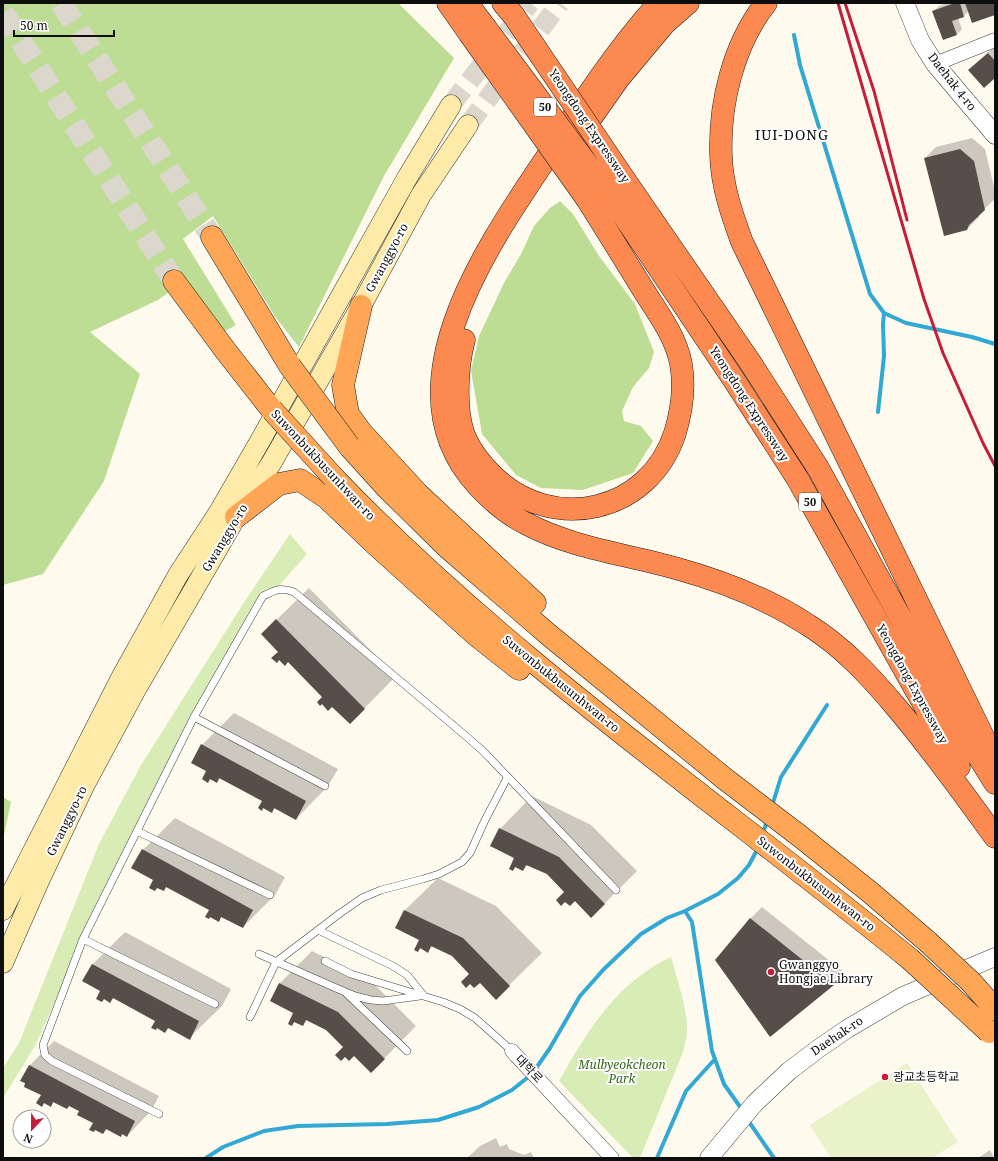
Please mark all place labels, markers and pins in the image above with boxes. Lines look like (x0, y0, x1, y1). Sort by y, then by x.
place label: Gwanggyo Hongjae Library (779, 956, 873, 987)
marker: Gwanggyo Hongjae Library (766, 967, 776, 977)
place label: 광교초등학교 (893, 1068, 959, 1085)
marker: 광교초등학교 (880, 1072, 890, 1082)

